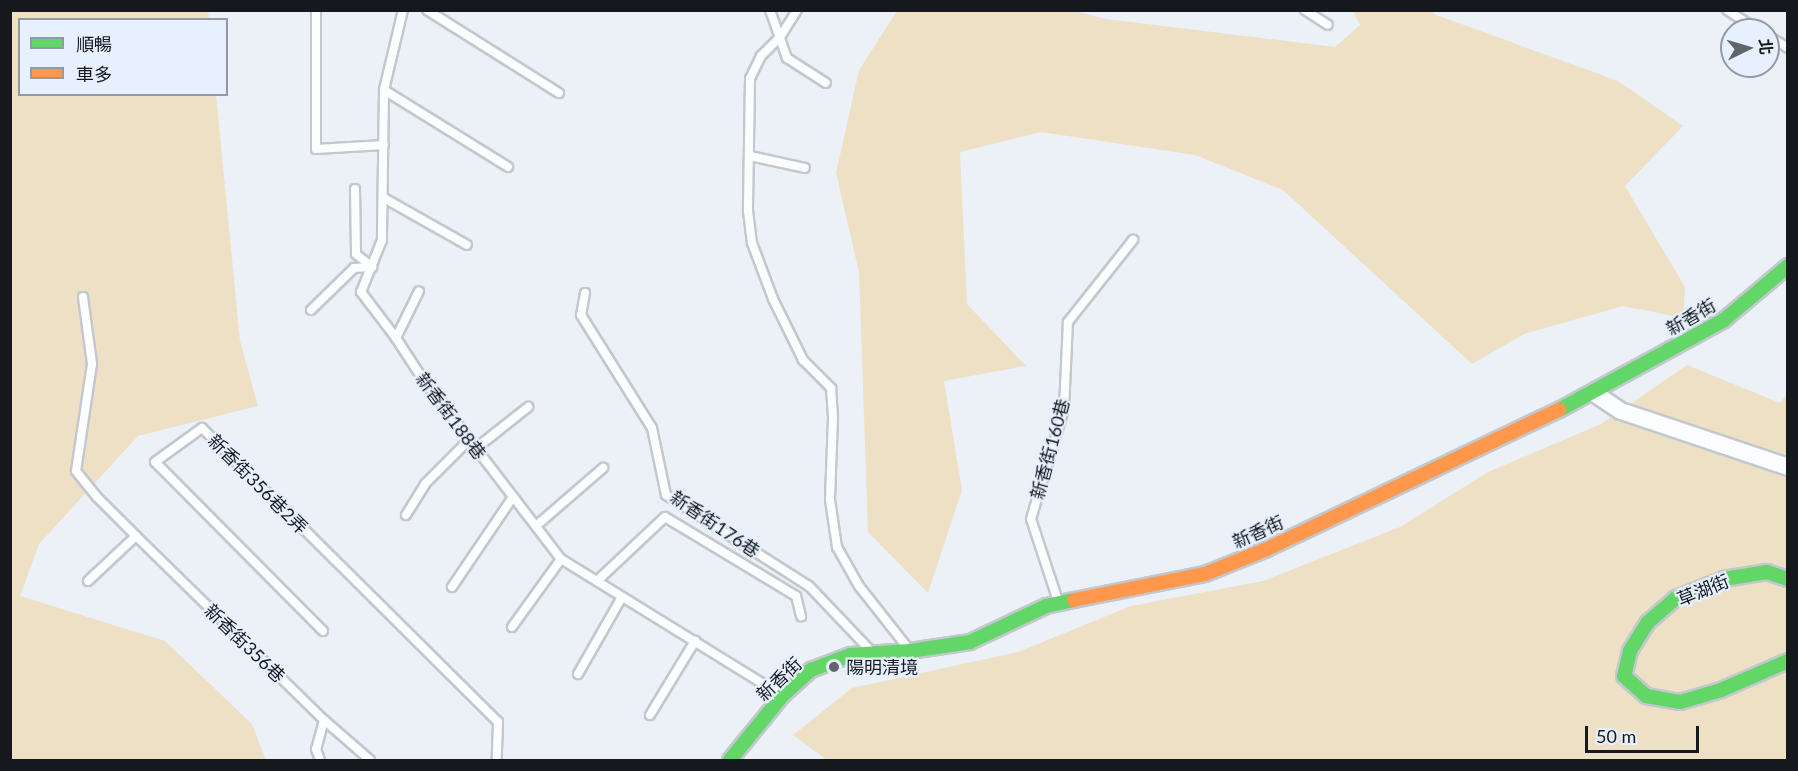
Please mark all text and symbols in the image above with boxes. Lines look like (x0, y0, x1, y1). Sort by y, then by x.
legend (18, 18, 228, 96)
north arrow (1720, 18, 1780, 78)
text: 順暢 (76, 33, 112, 55)
text: 北 (1756, 38, 1777, 55)
text: 車多 (76, 63, 112, 85)
street label: 新香街 (1662, 294, 1720, 340)
street label: 新香街188巷 (411, 368, 491, 464)
street label: 新香街160巷 (1026, 396, 1074, 502)
street label: 新香街356巷2弄 (204, 430, 312, 538)
street label: 新香街176巷 (666, 486, 764, 562)
street label: 新香街 (1229, 511, 1287, 553)
street label: 草湖街 (1674, 570, 1732, 610)
street label: 新香街356巷 (200, 599, 290, 687)
street label: 新香街 (752, 653, 806, 705)
place label: 陽明清境 (846, 656, 918, 678)
marker: 陽明清境 (827, 660, 841, 674)
scale bar (1588, 714, 1702, 752)
text: 50 m (1596, 725, 1636, 747)

